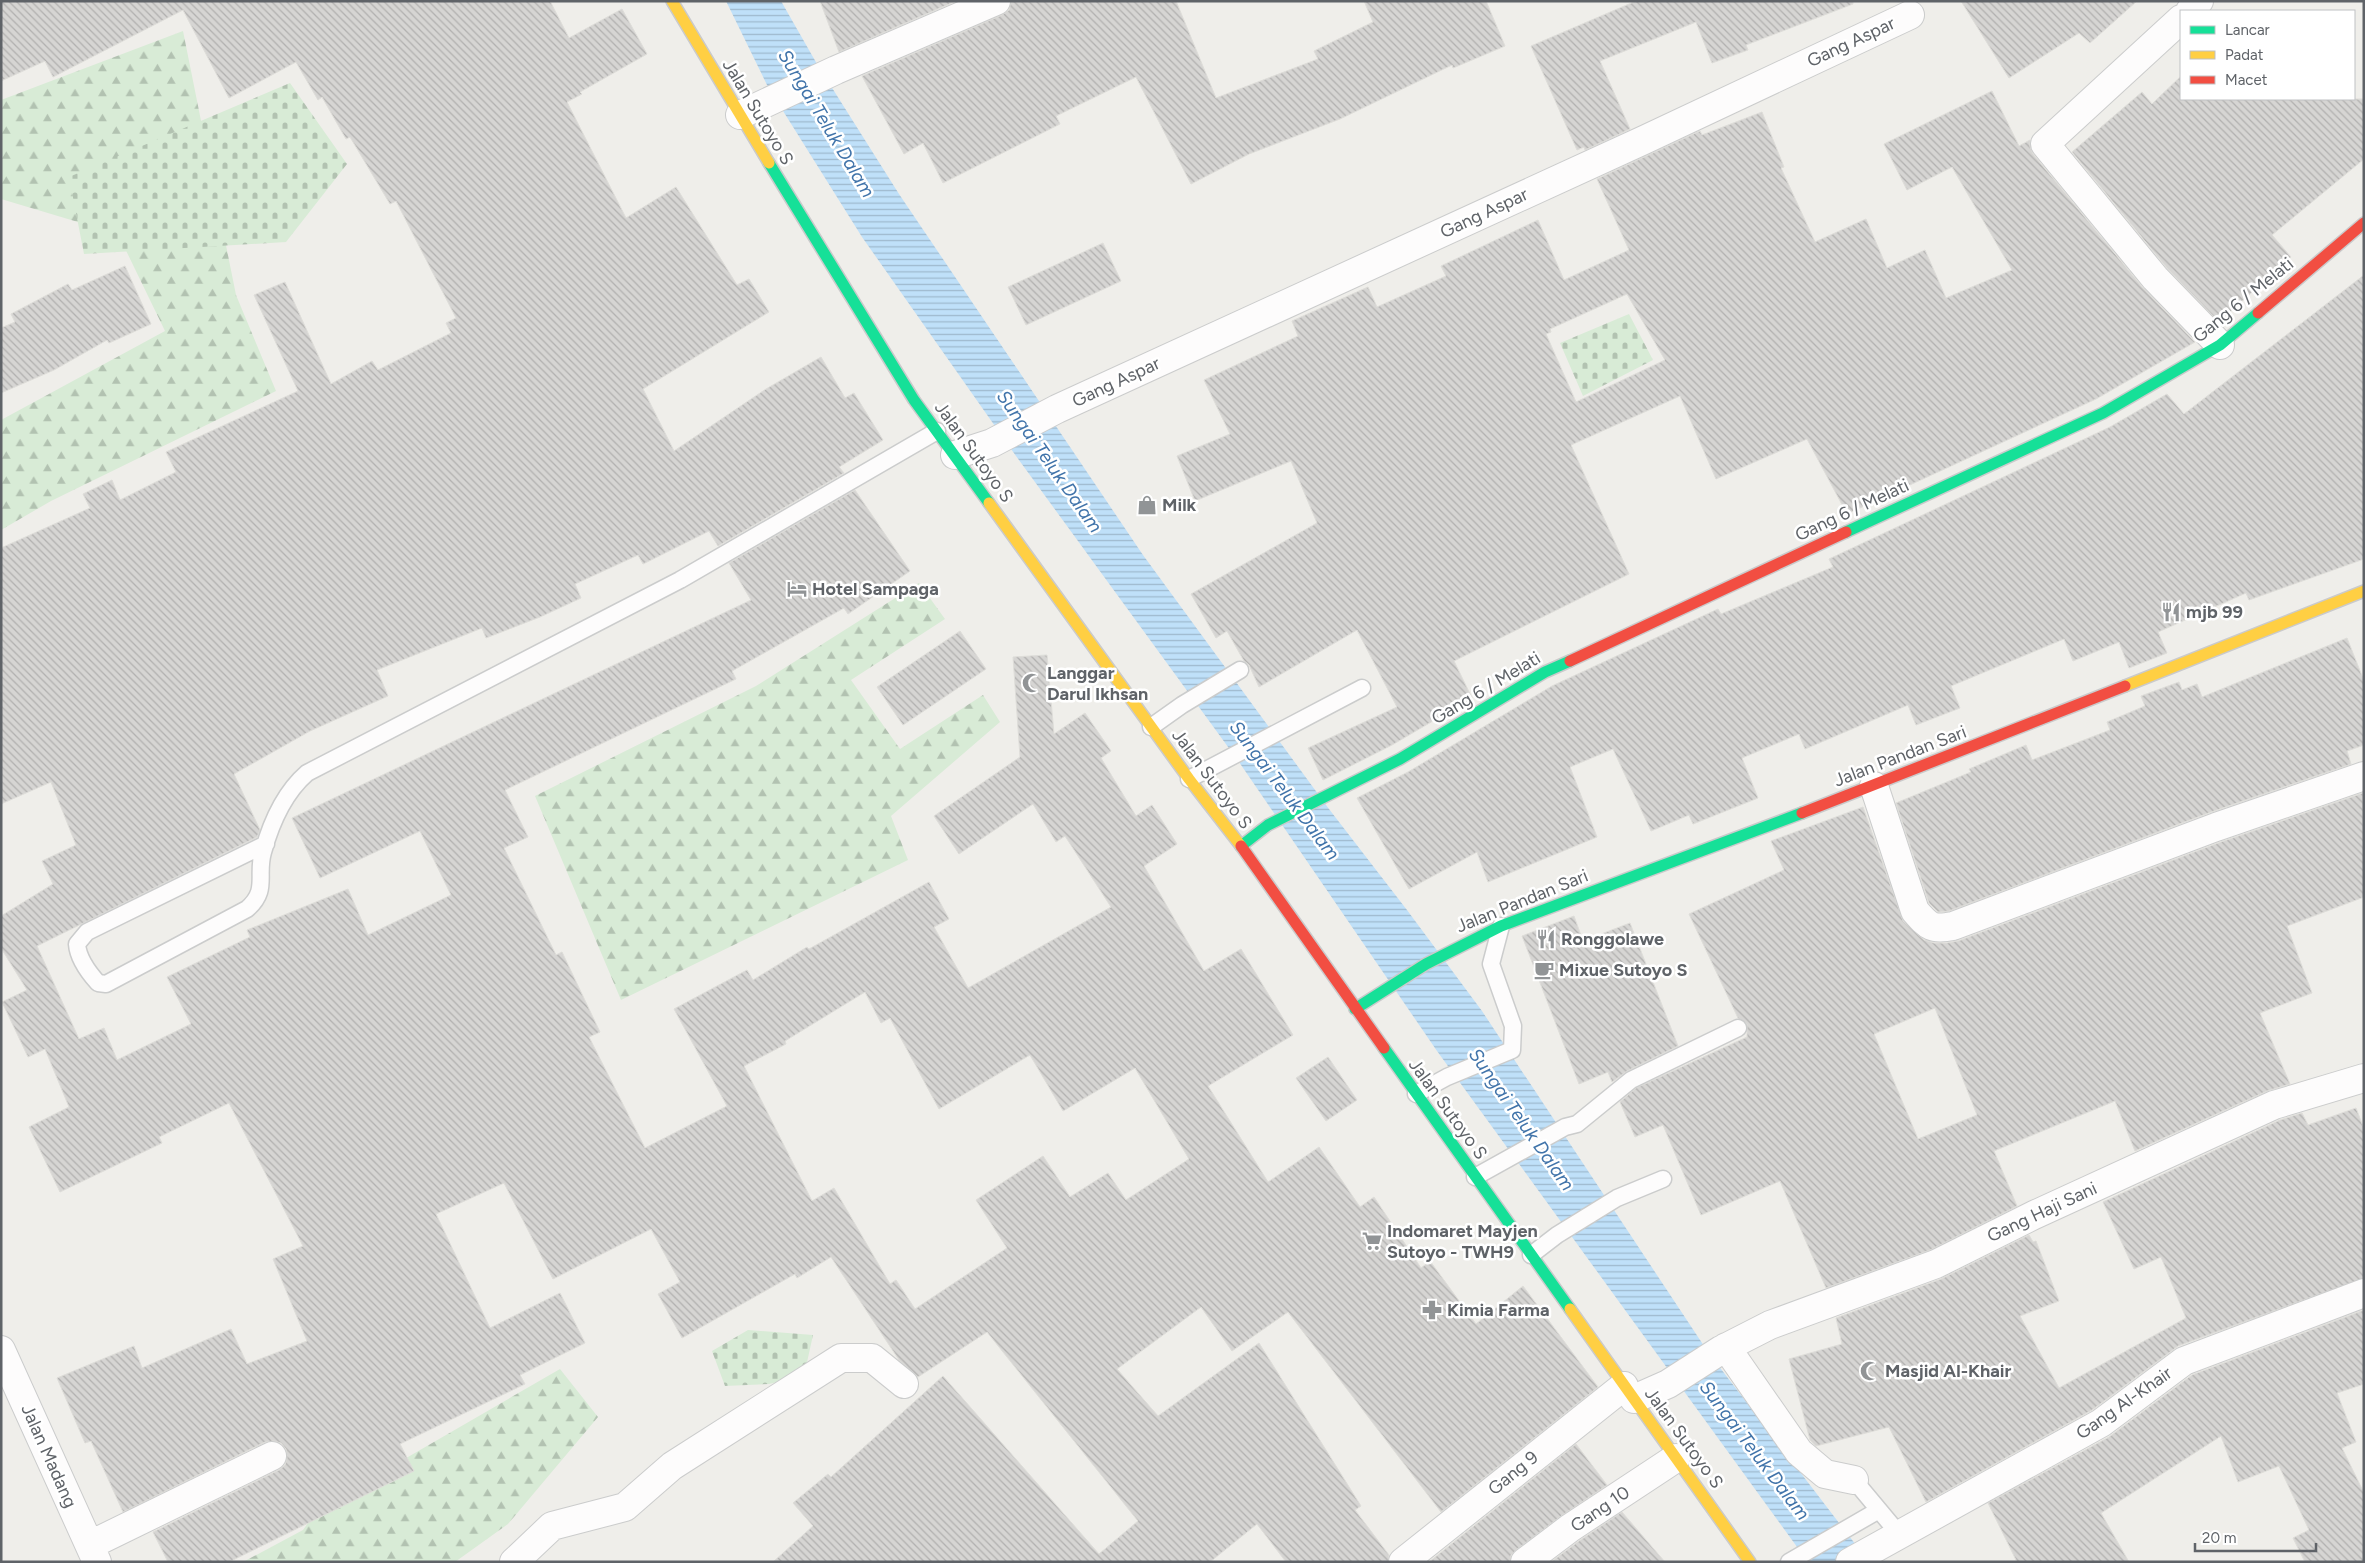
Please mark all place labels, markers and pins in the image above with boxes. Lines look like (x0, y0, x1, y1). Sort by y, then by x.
shop icon: Milk (1136, 494, 1158, 516)
place label: Milk (1162, 494, 1197, 516)
hotel icon: Hotel Sampaga (786, 578, 808, 600)
place label: Hotel Sampaga (812, 578, 939, 600)
restaurant icon: mjb 99 (2160, 601, 2182, 623)
place label: mjb 99 (2186, 601, 2243, 623)
place label: Langgar Darul Ikhsan (1047, 662, 1148, 705)
mosque icon: Langgar Darul Ikhsan (1021, 672, 1043, 694)
restaurant icon: Ronggolawe (1535, 928, 1557, 950)
place label: Ronggolawe (1561, 928, 1664, 950)
cafe icon: Mixue Sutoyo S (1533, 959, 1555, 981)
place label: Mixue Sutoyo S (1559, 959, 1687, 981)
place label: Indomaret Mayjen Sutoyo - TWH9 (1387, 1220, 1538, 1263)
supermarket icon: Indomaret Mayjen Sutoyo - TWH9 (1361, 1230, 1383, 1252)
pharmacy icon: Kimia Farma (1421, 1299, 1443, 1321)
place label: Kimia Farma (1447, 1299, 1550, 1321)
mosque icon: Masjid Al-Khair (1859, 1360, 1881, 1382)
place label: Masjid Al-Khair (1885, 1360, 2012, 1382)

